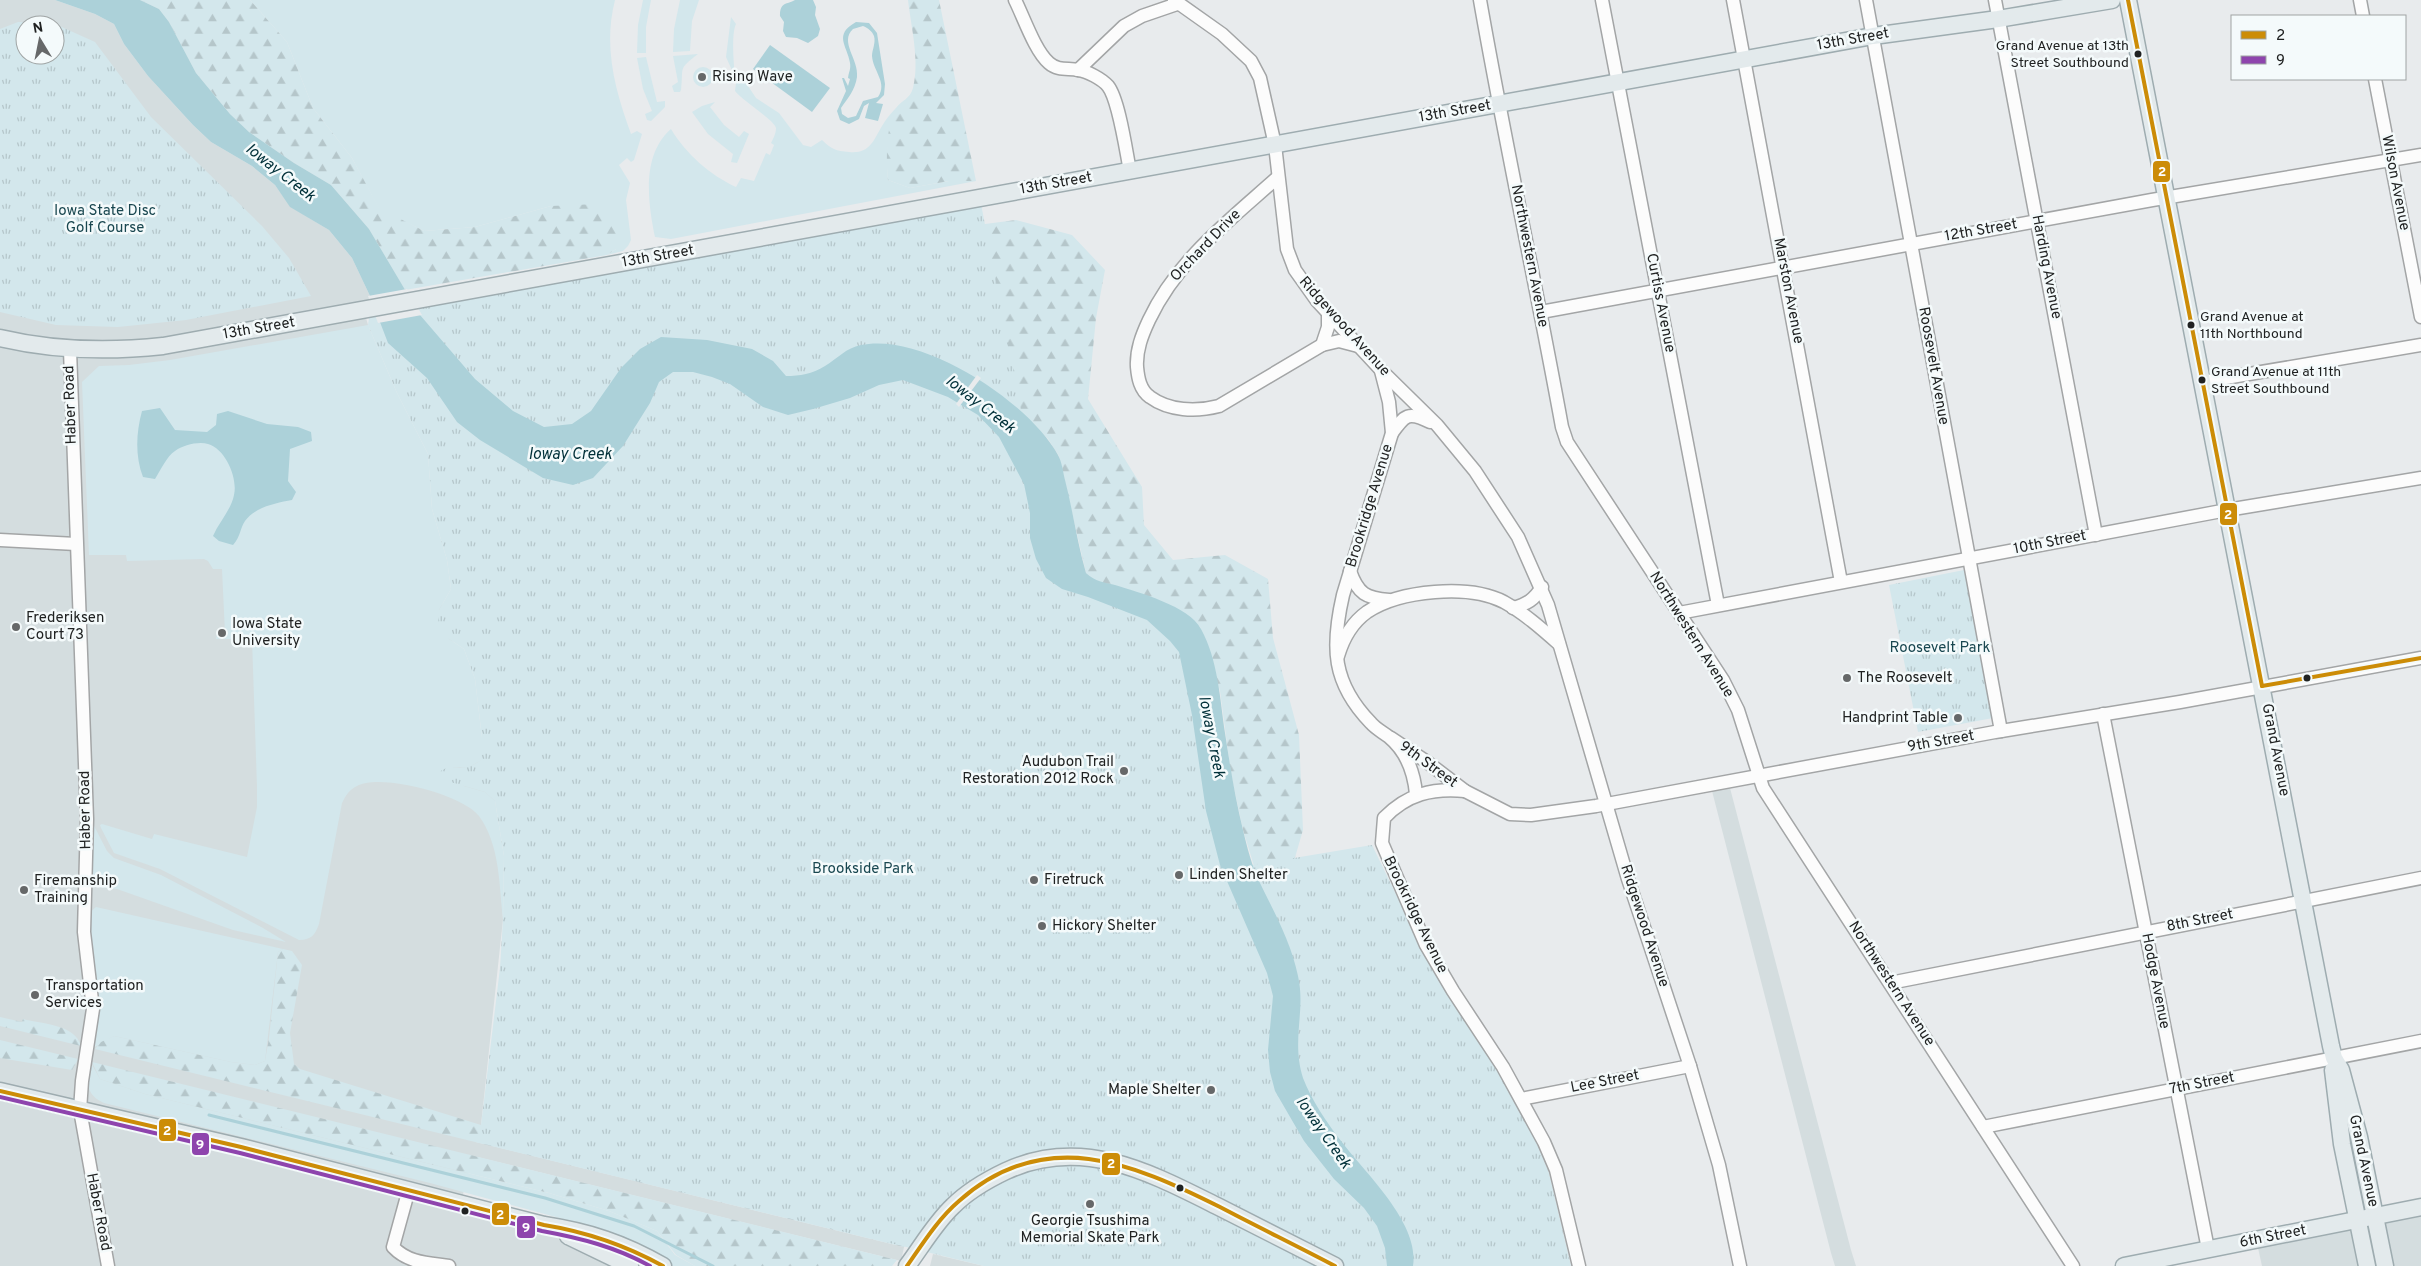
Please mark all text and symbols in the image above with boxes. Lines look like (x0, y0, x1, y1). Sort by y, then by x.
north arrow (15, 15, 65, 65)
legend (2231, 15, 2406, 80)
text: N (32, 19, 44, 38)
street label: 13th Street (1815, 24, 1891, 56)
text: 2 (2276, 27, 2285, 46)
place label: Grand Avenue at 13th Street Southbound (1996, 38, 2129, 72)
marker: Grand Avenue at 13th Street Southbound (2133, 49, 2143, 59)
text: 9 (2276, 52, 2285, 71)
place label: Rising Wave (712, 68, 793, 87)
marker: Rising Wave (696, 71, 708, 83)
street label: 13th Street (1417, 96, 1493, 128)
street label: Wilson Avenue (2376, 134, 2414, 232)
water label: Ioway Creek (241, 139, 320, 207)
line badge: 2 (2152, 160, 2171, 183)
text: 2 (2158, 164, 2166, 181)
street label: 13th Street (1018, 168, 1094, 200)
street label: Northwestern Avenue (1506, 183, 1552, 329)
park label: Iowa State Disc Golf Course (54, 202, 156, 238)
street label: Orchard Drive (1167, 206, 1245, 286)
street label: Harding Avenue (2027, 213, 2065, 321)
street label: 12th Street (1943, 215, 2019, 247)
street label: Marston Avenue (1768, 236, 1808, 346)
street label: 13th Street (620, 241, 696, 273)
street label: Curtiss Avenue (1641, 252, 1679, 354)
street label: Ridgewood Avenue (1294, 273, 1394, 381)
street label: Roosevelt Avenue (1913, 306, 1953, 426)
place label: Grand Avenue at 11th Northbound (2200, 309, 2304, 343)
street label: 13th Street (221, 313, 297, 345)
marker: Grand Avenue at 11th Northbound (2186, 320, 2196, 330)
place label: Grand Avenue at 11th Street Southbound (2211, 364, 2341, 398)
street label: Haber Road (60, 365, 82, 445)
water label: Ioway Creek (941, 371, 1020, 439)
marker: Grand Avenue at 11th Street Southbound (2197, 375, 2207, 385)
street label: Brookridge Avenue (1342, 442, 1398, 570)
water label: Ioway Creek (528, 445, 613, 465)
line badge: 2 (2219, 502, 2238, 526)
text: 2 (2224, 507, 2232, 524)
street label: 10th Street (2012, 527, 2088, 559)
street label: Northwestern Avenue (1645, 568, 1737, 702)
place label: Frederiksen Court 73 (26, 609, 105, 645)
place label: Iowa State University (232, 615, 302, 651)
marker: Frederiksen Court 73 (10, 621, 22, 633)
marker: Iowa State University (216, 627, 228, 639)
park label: Roosevelt Park (1890, 639, 1990, 658)
place label: The Roosevelt (1857, 669, 1952, 688)
marker: The Roosevelt (1841, 672, 1853, 684)
unlabelled marker (2302, 673, 2312, 683)
water label: Ioway Creek (1193, 694, 1229, 781)
street label: Grand Avenue (2257, 702, 2293, 798)
place label: Handprint Table (1842, 709, 1948, 728)
marker: Handprint Table (1952, 712, 1964, 724)
street label: 9th Street (1906, 727, 1976, 757)
street label: 9th Street (1395, 737, 1461, 793)
place label: Audubon Trail Restoration 2012 Rock (962, 753, 1114, 789)
marker: Audubon Trail Restoration 2012 Rock (1118, 765, 1130, 777)
street label: Haber Road (76, 770, 96, 850)
street label: Brookridge Avenue (1378, 853, 1452, 977)
park label: Brookside Park (812, 860, 914, 879)
street label: Ridgewood Avenue (1615, 862, 1673, 990)
place label: Linden Shelter (1189, 866, 1288, 885)
marker: Linden Shelter (1173, 869, 1185, 881)
place label: Firetruck (1044, 871, 1104, 890)
place label: Firemanship Training (34, 872, 117, 908)
marker: Firetruck (1028, 874, 1040, 886)
marker: Firemanship Training (18, 884, 30, 896)
street label: 8th Street (2165, 905, 2235, 937)
place label: Hickory Shelter (1052, 917, 1156, 936)
street label: Northwestern Avenue (1844, 918, 1938, 1050)
marker: Hickory Shelter (1036, 920, 1048, 932)
street label: Hodge Avenue (2136, 932, 2174, 1030)
place label: Transportation Services (45, 977, 144, 1013)
marker: Transportation Services (29, 989, 41, 1001)
street label: Lee Street (1569, 1066, 1641, 1098)
street label: 7th Street (2168, 1068, 2236, 1100)
place label: Maple Shelter (1108, 1081, 1201, 1100)
marker: Maple Shelter (1205, 1084, 1217, 1096)
water label: Ioway Creek (1291, 1093, 1356, 1174)
street label: Grand Avenue (2344, 1113, 2382, 1209)
line badge: 2 (158, 1118, 177, 1142)
text: 2 (163, 1123, 171, 1140)
line badge: 9 (191, 1132, 210, 1156)
text: 9 (196, 1137, 204, 1154)
line badge: 2 (1101, 1152, 1121, 1176)
text: 2 (1107, 1156, 1115, 1173)
street label: Haber Road (81, 1171, 115, 1253)
unlabelled marker (1175, 1183, 1185, 1193)
marker: Georgie Tsushima Memorial Skate Park (1084, 1198, 1096, 1210)
line badge: 2 (491, 1202, 510, 1226)
unlabelled marker (460, 1206, 470, 1216)
text: 2 (496, 1207, 504, 1224)
place label: Georgie Tsushima Memorial Skate Park (1021, 1212, 1159, 1248)
line badge: 9 (516, 1215, 536, 1239)
text: 9 (522, 1220, 530, 1237)
street label: 6th Street (2238, 1221, 2308, 1253)

